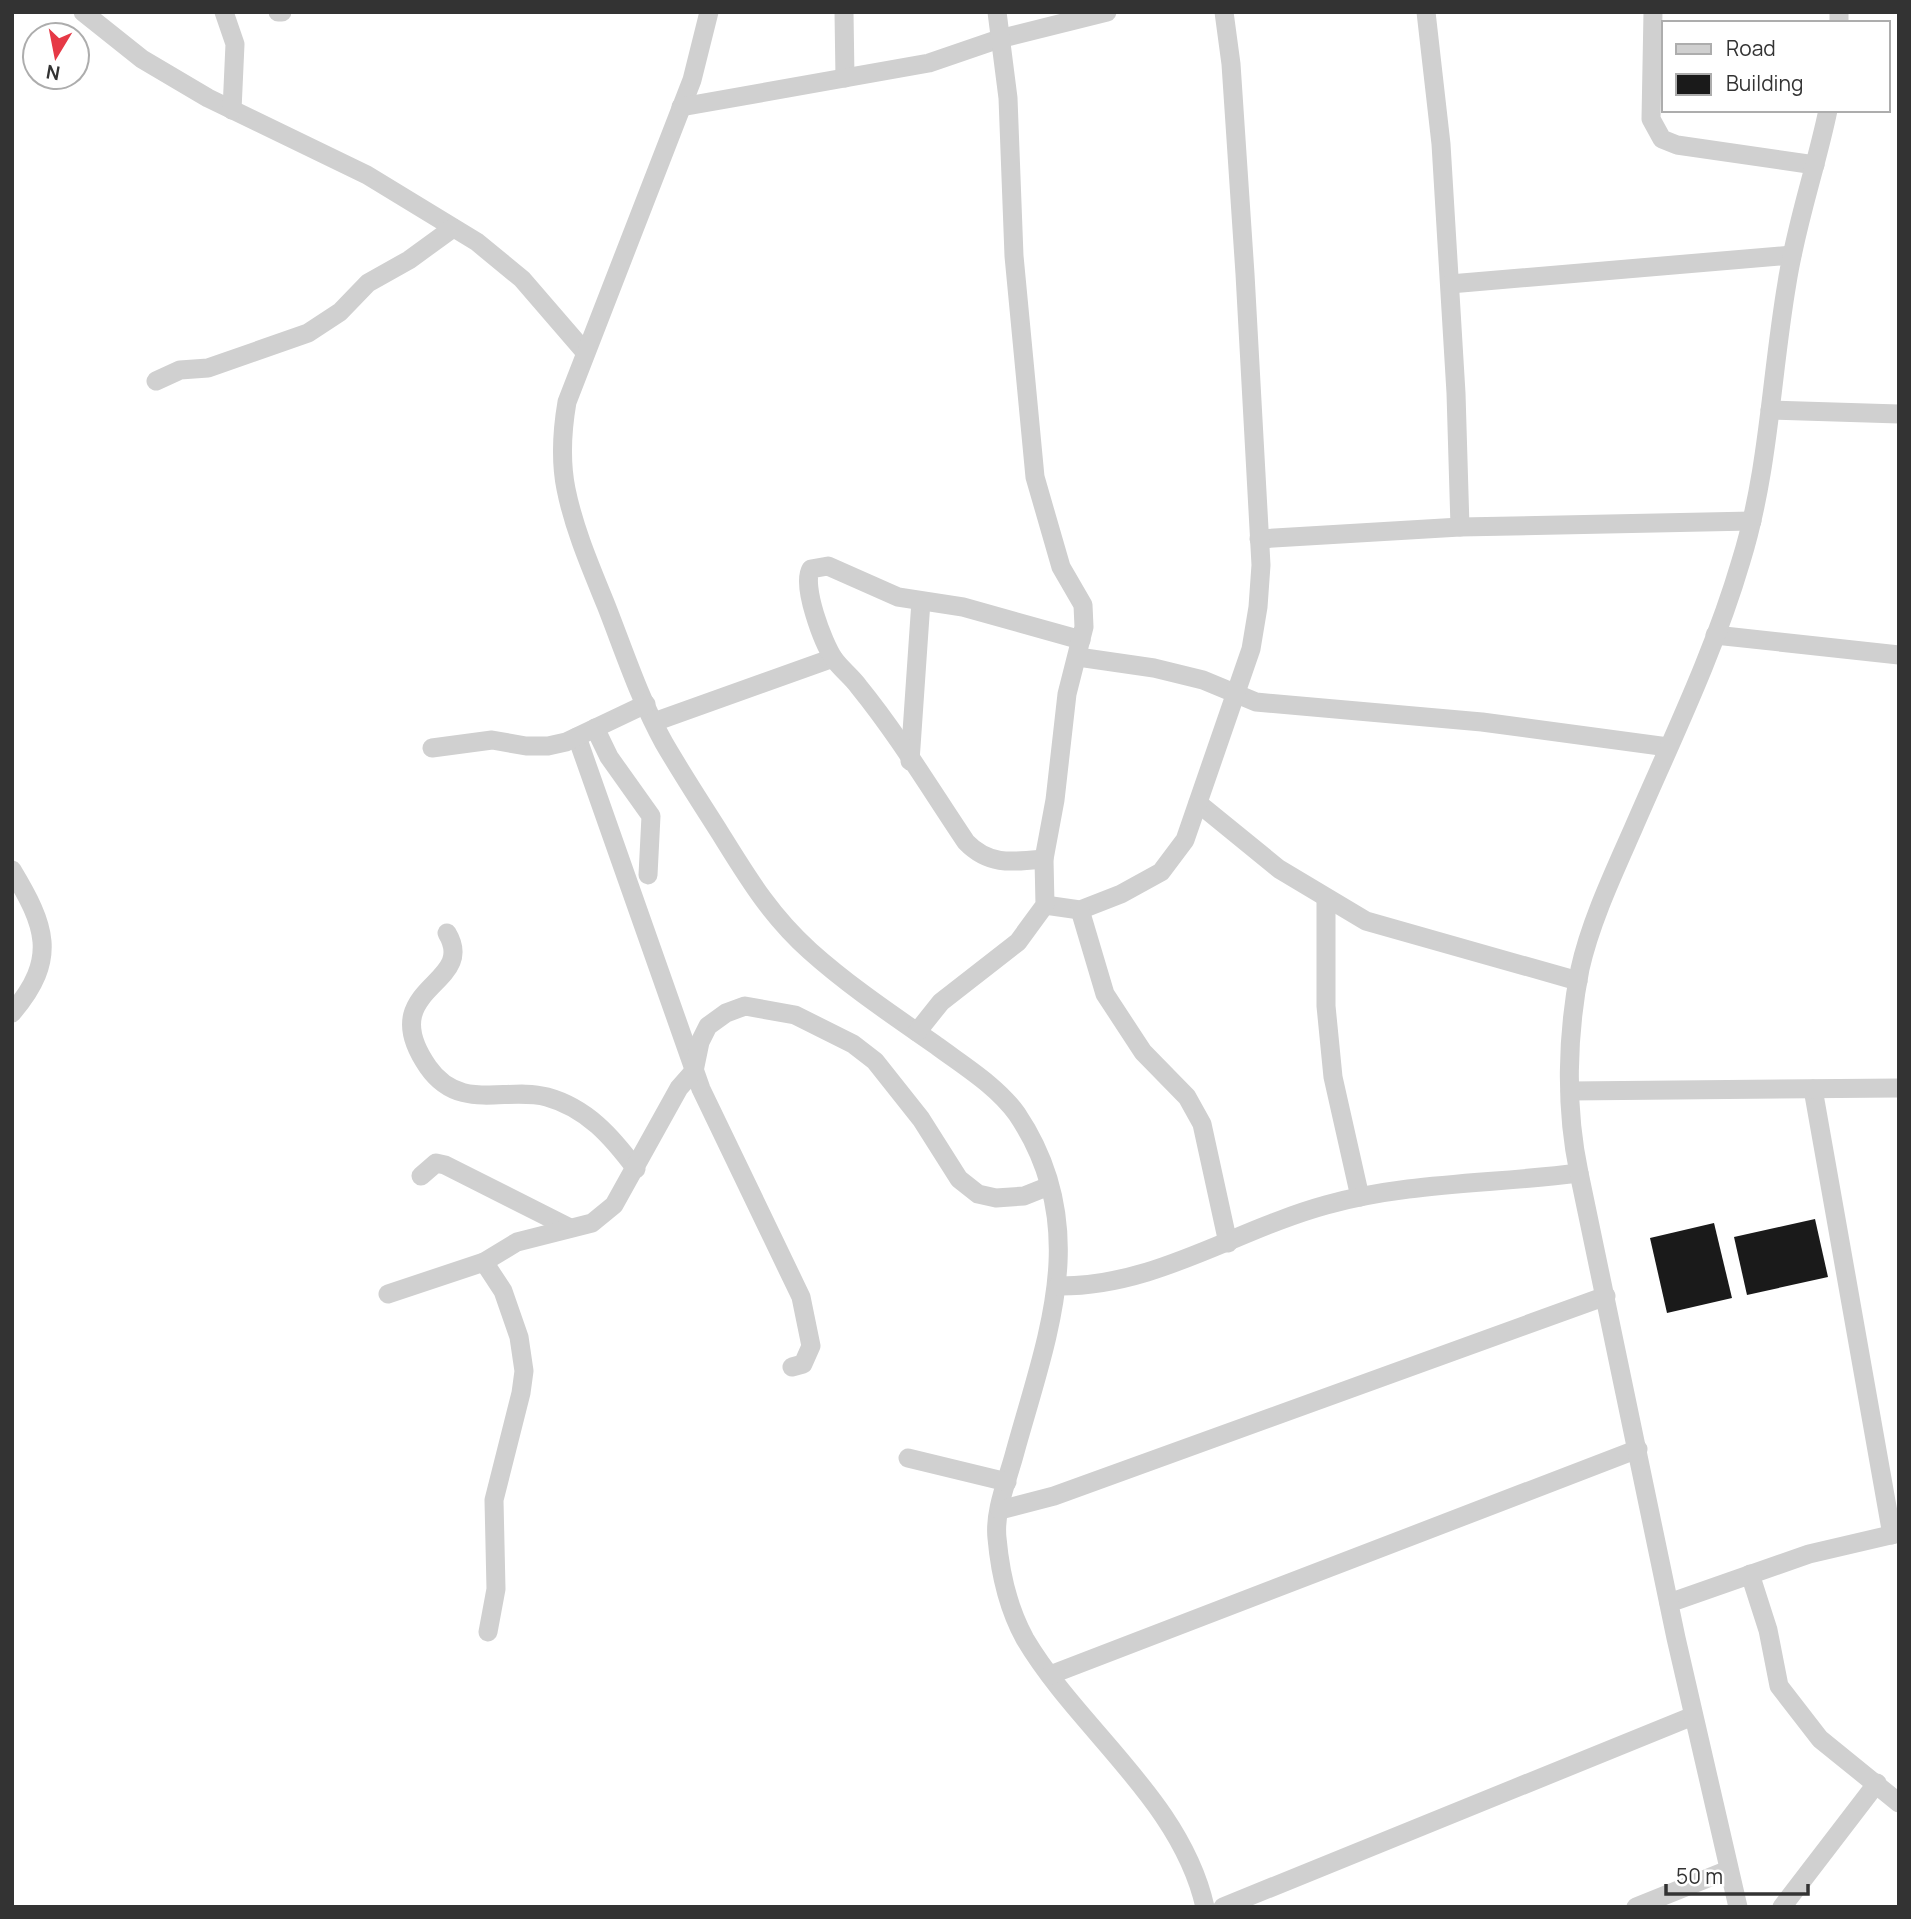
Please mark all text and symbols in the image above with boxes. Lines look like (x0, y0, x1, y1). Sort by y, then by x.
north arrow (21, 21, 91, 91)
legend (1662, 21, 1890, 112)
text: Road (1726, 34, 1776, 62)
text: N (44, 59, 62, 87)
text: Building (1726, 69, 1803, 97)
scale bar (1666, 1853, 1808, 1897)
text: 50 m (1676, 1862, 1723, 1890)

